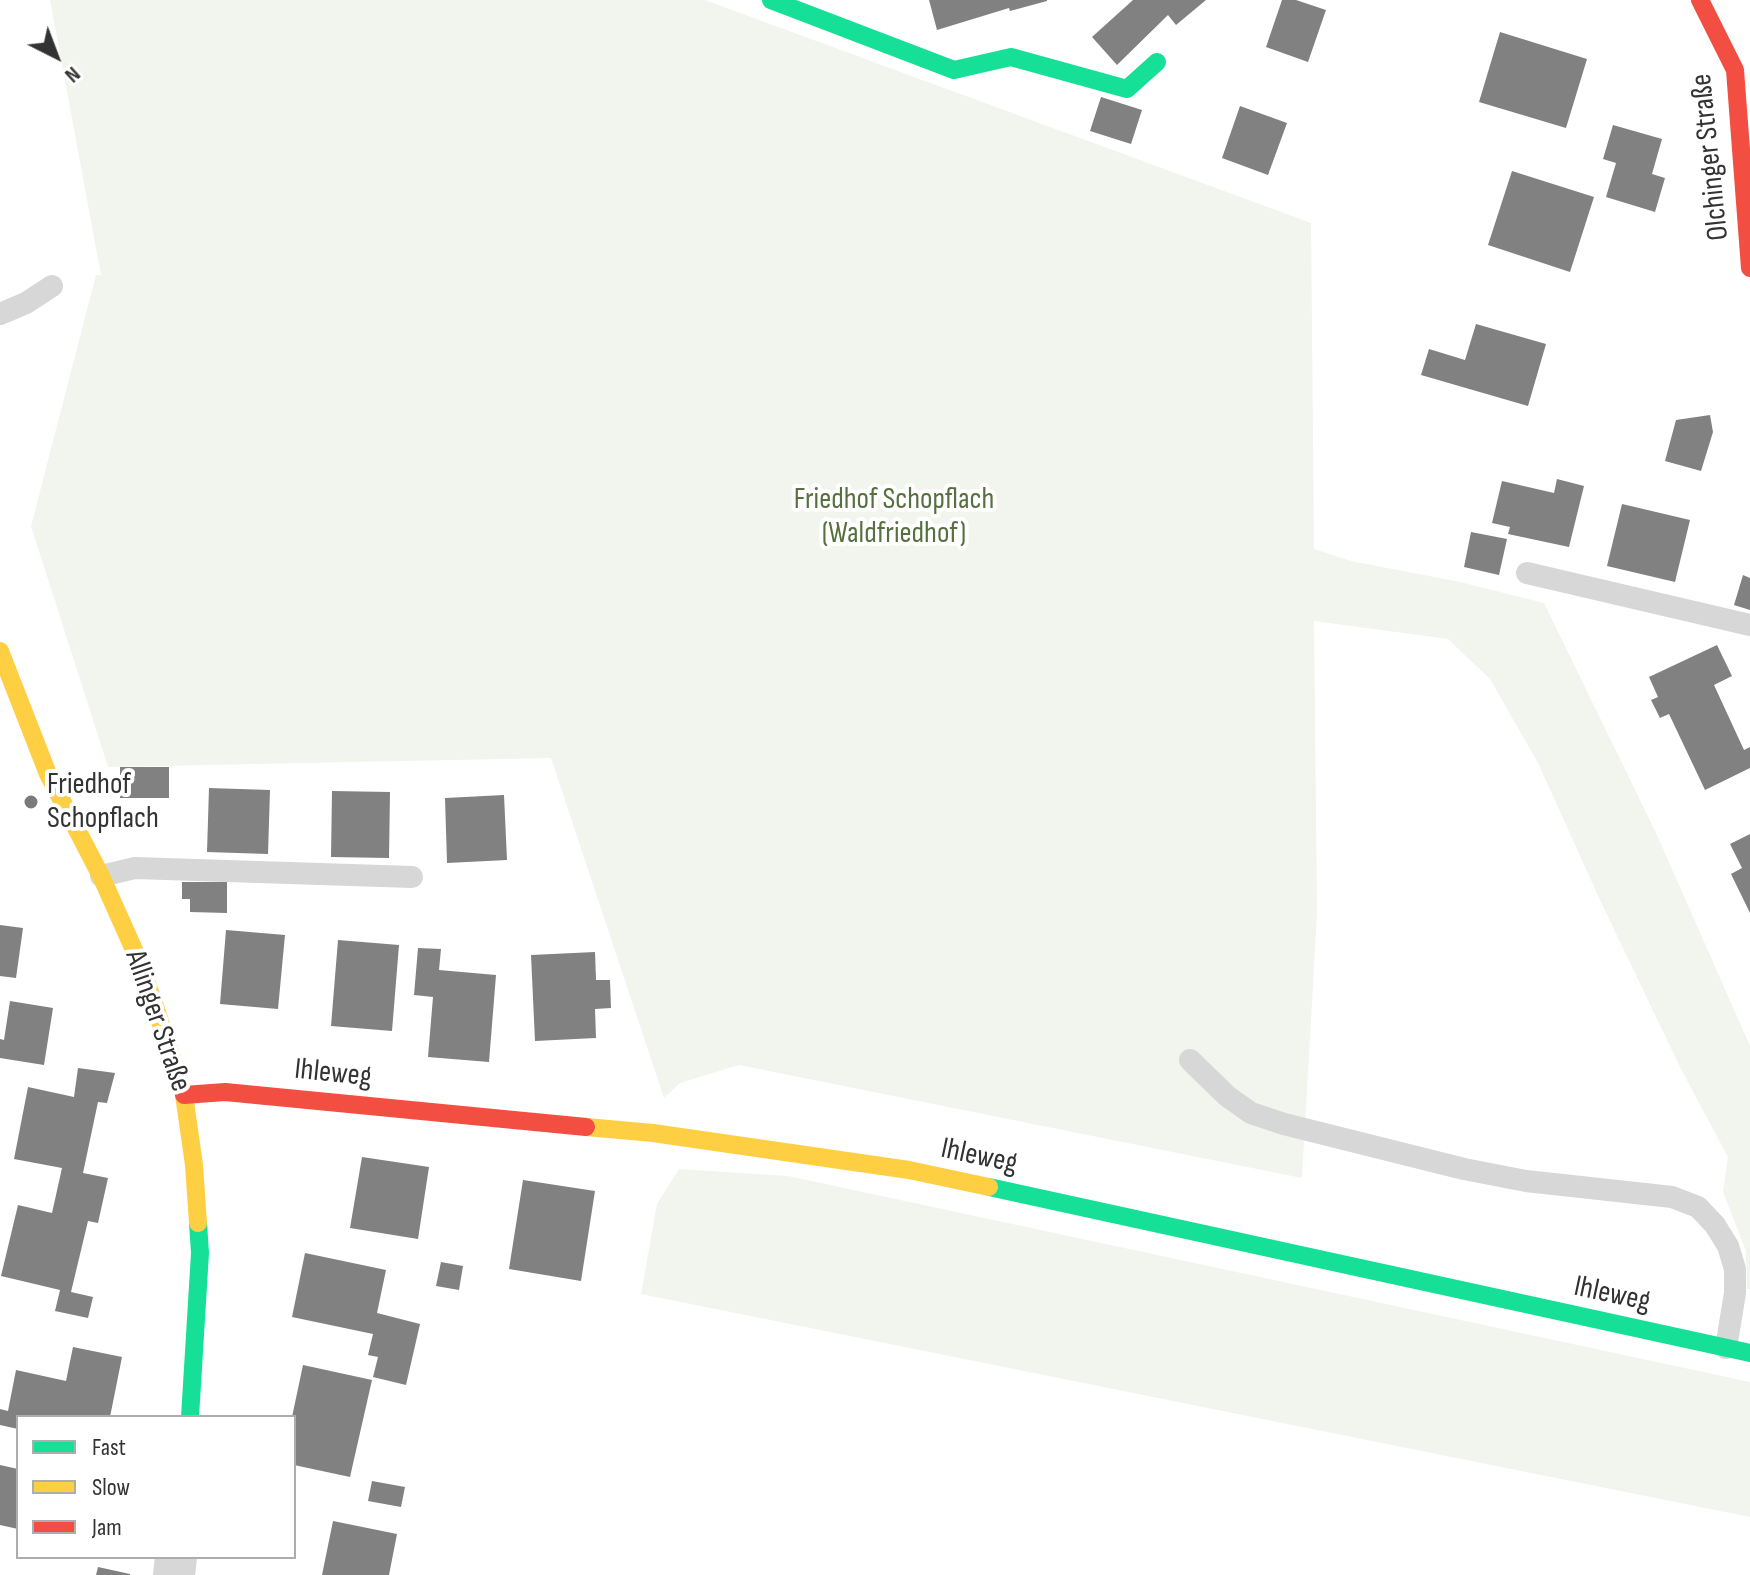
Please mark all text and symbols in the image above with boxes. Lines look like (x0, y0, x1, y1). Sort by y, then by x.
north arrow (16, 16, 96, 96)
text: N (59, 60, 86, 88)
street label: Olchinger Straße (1684, 72, 1738, 242)
park label: Friedhof Schopflach (Waldfriedhof) (794, 482, 994, 552)
place label: Friedhof Schopflach (47, 767, 159, 838)
marker: Friedhof Schopflach (22, 793, 40, 811)
street label: Allinger Straße (116, 946, 198, 1096)
street label: Ihleweg (293, 1052, 373, 1096)
street label: Ihleweg (938, 1131, 1020, 1183)
street label: Ihleweg (1571, 1269, 1653, 1321)
legend (16, 1415, 296, 1559)
text: Fast (92, 1433, 126, 1462)
text: Slow (92, 1473, 130, 1502)
text: Jam (92, 1513, 122, 1542)

